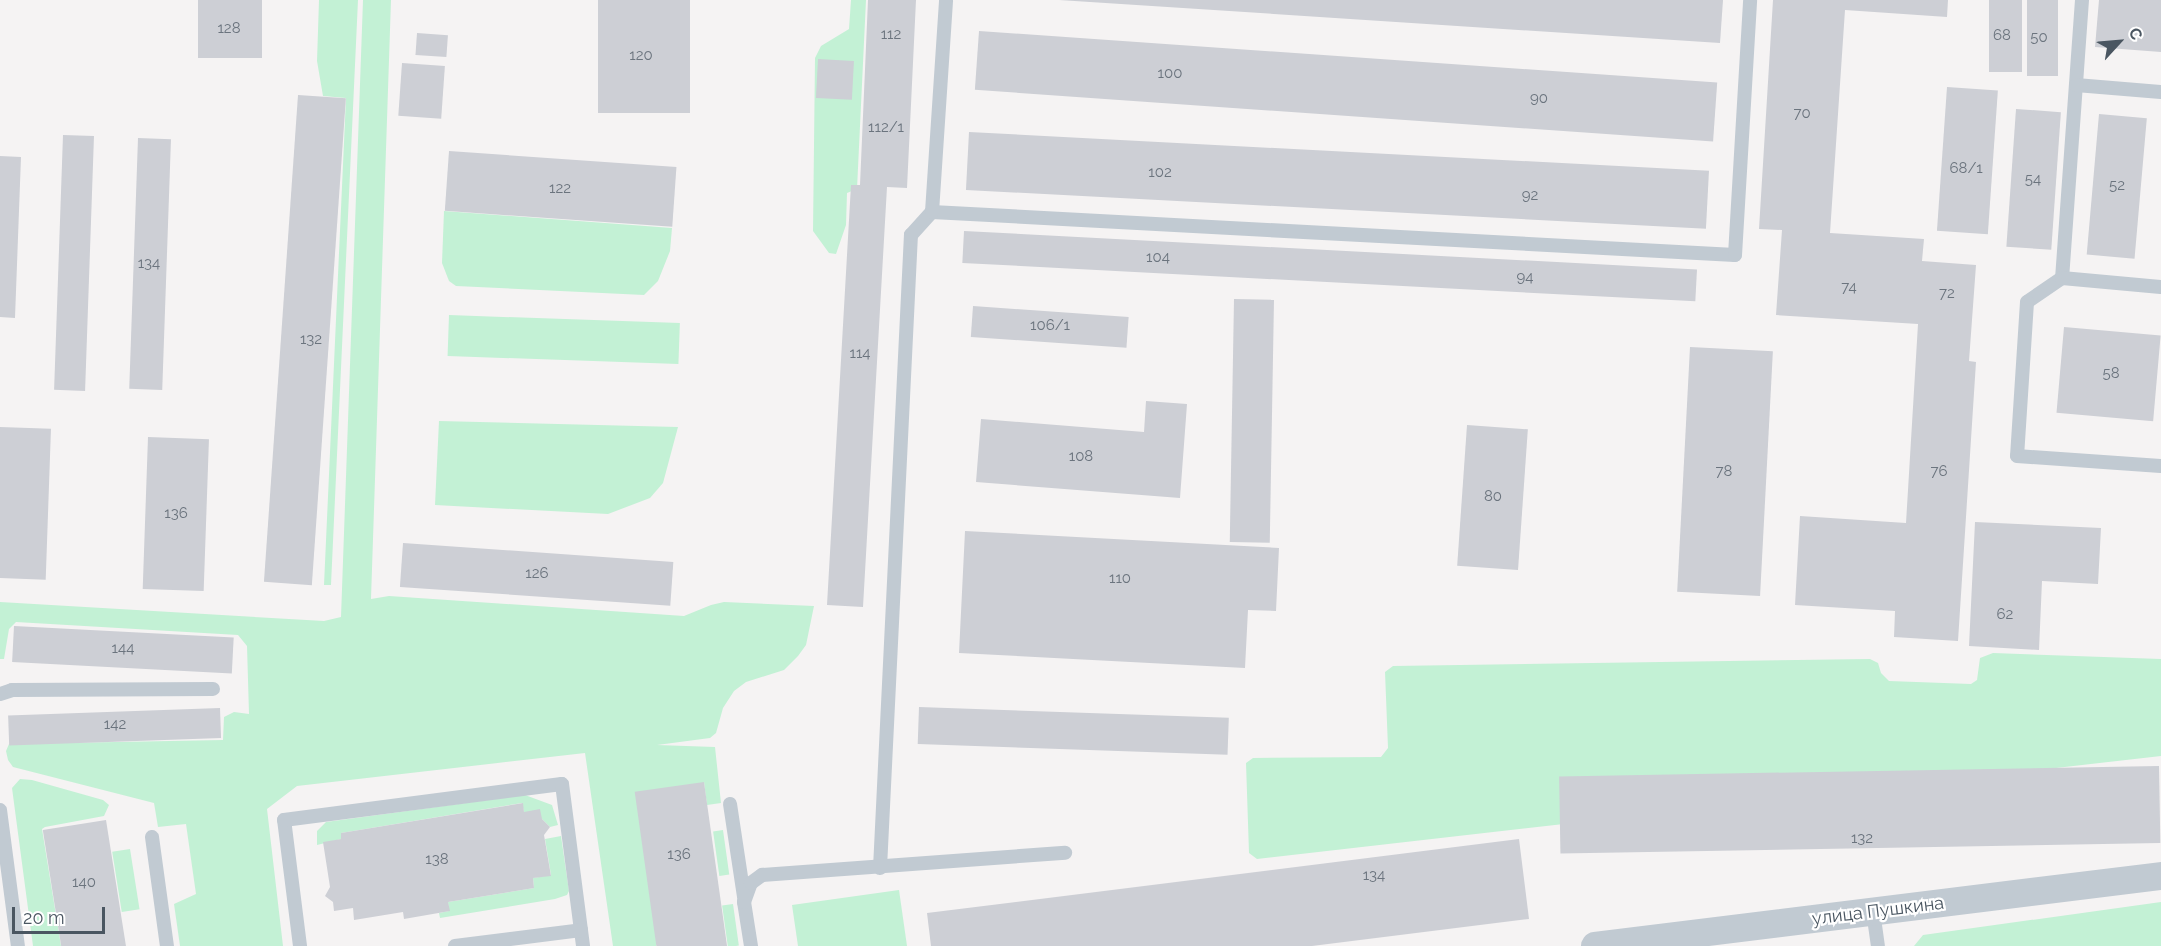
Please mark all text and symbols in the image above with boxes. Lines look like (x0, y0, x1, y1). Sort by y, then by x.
north arrow (2089, 12, 2149, 72)
house number: 128 (217, 20, 241, 38)
text: С (2125, 25, 2147, 43)
house number: 112 (881, 26, 901, 44)
house number: 68 (1993, 27, 2011, 45)
house number: 50 (2030, 29, 2048, 47)
house number: 120 (629, 47, 653, 65)
house number: 100 (1158, 65, 1182, 83)
house number: 90 (1530, 90, 1548, 108)
house number: 70 (1793, 105, 1811, 123)
house number: 112/1 (868, 119, 904, 137)
house number: 68/1 (1949, 160, 1983, 178)
house number: 102 (1148, 164, 1172, 182)
house number: 54 (2025, 171, 2041, 189)
house number: 52 (2109, 177, 2125, 195)
house number: 122 (549, 180, 571, 198)
house number: 92 (1522, 187, 1538, 205)
house number: 104 (1146, 249, 1170, 267)
house number: 134 (138, 255, 160, 273)
house number: 94 (1517, 269, 1533, 287)
house number: 74 (1841, 279, 1857, 297)
house number: 72 (1939, 285, 1955, 303)
house number: 106/1 (1030, 317, 1070, 335)
house number: 132 (300, 331, 322, 349)
house number: 114 (849, 345, 871, 363)
house number: 58 (2102, 365, 2120, 383)
house number: 108 (1069, 448, 1093, 466)
house number: 78 (1716, 463, 1732, 481)
house number: 76 (1930, 463, 1948, 481)
house number: 80 (1484, 488, 1502, 506)
house number: 136 (164, 505, 188, 523)
house number: 126 (525, 565, 549, 583)
house number: 110 (1109, 570, 1131, 588)
house number: 62 (1997, 606, 2013, 624)
house number: 144 (112, 640, 134, 658)
house number: 142 (104, 716, 126, 734)
house number: 132 (1851, 830, 1873, 848)
house number: 136 (667, 846, 691, 864)
house number: 138 (425, 851, 449, 869)
house number: 134 (1363, 867, 1385, 885)
house number: 140 (72, 874, 96, 892)
street label: улица Пушкина (1811, 892, 1945, 930)
scale bar (15, 895, 108, 933)
text: 20 m (23, 907, 65, 928)

